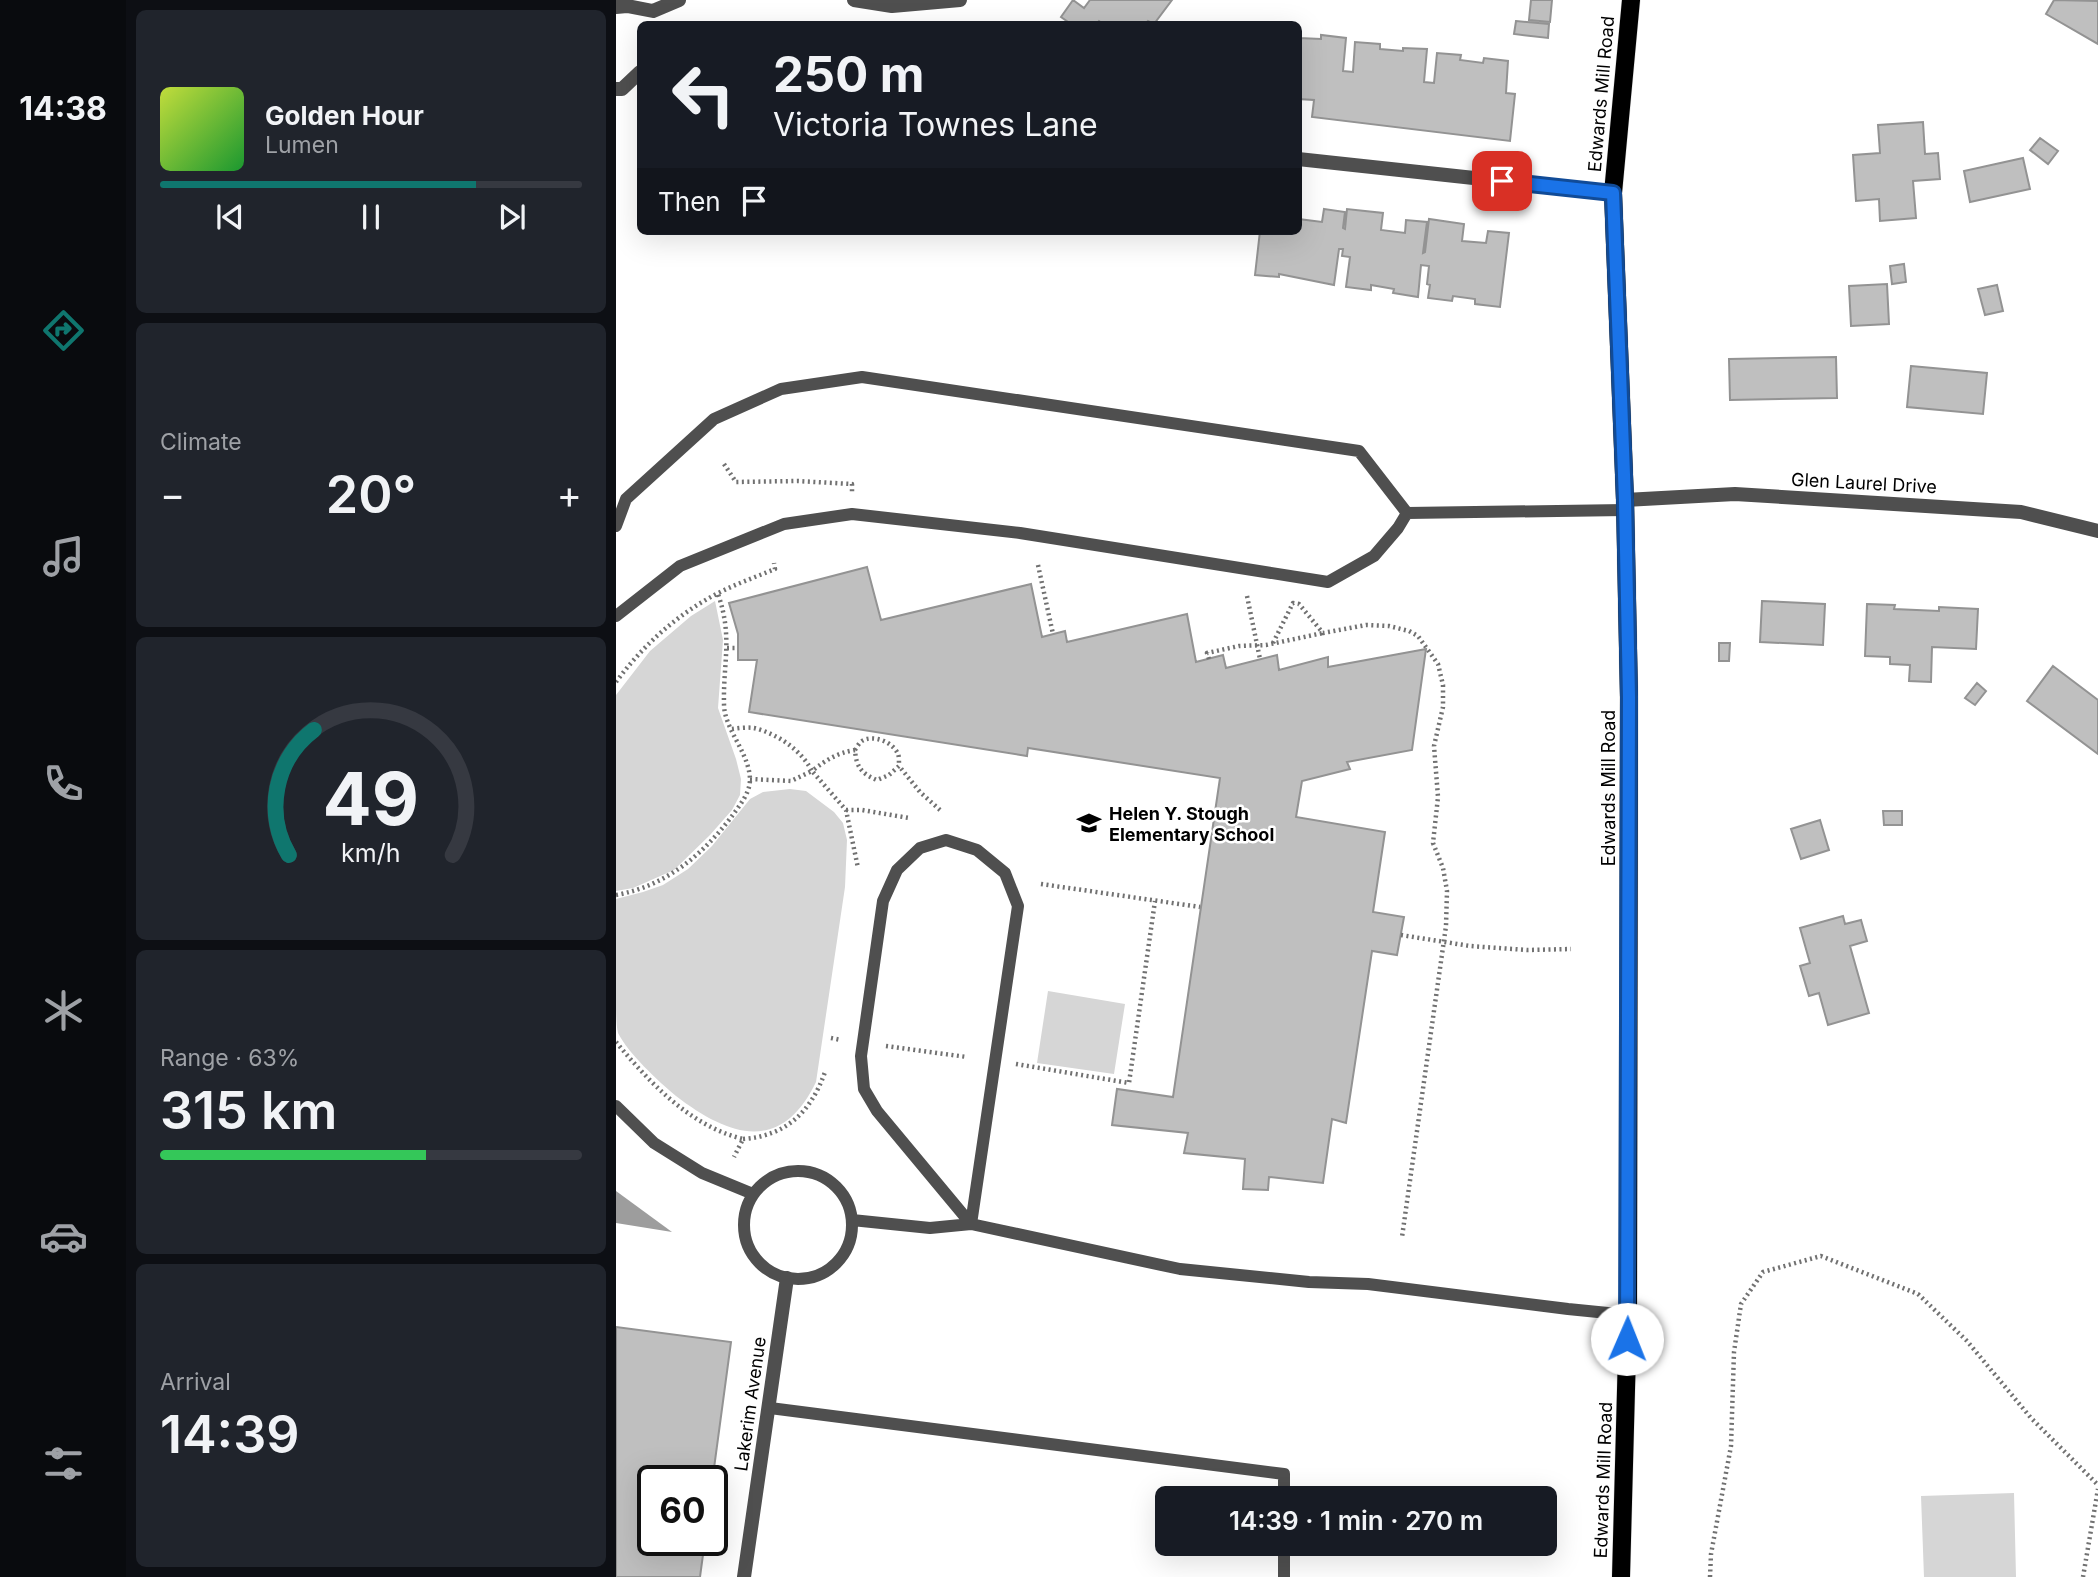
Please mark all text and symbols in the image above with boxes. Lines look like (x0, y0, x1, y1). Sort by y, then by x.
street label: Edwards Mill Road (1584, 15, 1618, 173)
text: 250 m (773, 45, 925, 104)
icon: left (658, 49, 749, 140)
text: 14:38 (19, 89, 107, 128)
text: Golden Hour (265, 100, 424, 131)
text: Victoria Townes Lane (773, 105, 1098, 144)
text: Lumen (265, 131, 339, 159)
pin (1472, 151, 1532, 211)
icon: arrive (1483, 162, 1521, 200)
icon: arrive (735, 182, 773, 220)
text: Then (658, 186, 721, 217)
icon: previous (211, 198, 249, 236)
icon: pause (352, 198, 390, 236)
icon: next (493, 198, 531, 236)
icon: directions (39, 306, 88, 355)
text: Climate (160, 428, 242, 456)
text: 20° (326, 463, 416, 526)
street label: Glen Laurel Drive (1791, 469, 1937, 497)
text: − (160, 471, 185, 517)
text: + (557, 471, 582, 517)
icon: music (39, 532, 88, 581)
street label: Edwards Mill Road (1598, 710, 1619, 866)
text: 49 (323, 754, 419, 843)
icon: phone (39, 759, 88, 808)
place label: Helen Y. Stough Elementary School (1109, 803, 1274, 845)
school or university icon: Helen Y. Stough Elementary School (1075, 809, 1103, 837)
text: km/h (341, 837, 401, 867)
icon: climate (39, 986, 88, 1035)
text: Range · 63% (160, 1044, 299, 1072)
text: 315 km (160, 1079, 337, 1142)
icon: car (39, 1212, 88, 1261)
position arrow (1590, 1302, 1664, 1376)
street label: Lakerim Avenue (730, 1335, 770, 1473)
text: Arrival (160, 1368, 231, 1396)
street label: Edwards Mill Road (1590, 1401, 1616, 1559)
text: 14:39 (160, 1403, 300, 1466)
icon: filters (39, 1439, 88, 1488)
speed limit sign: 60 (637, 1465, 728, 1556)
text: 14:39 · 1 min · 270 m (1229, 1505, 1483, 1536)

